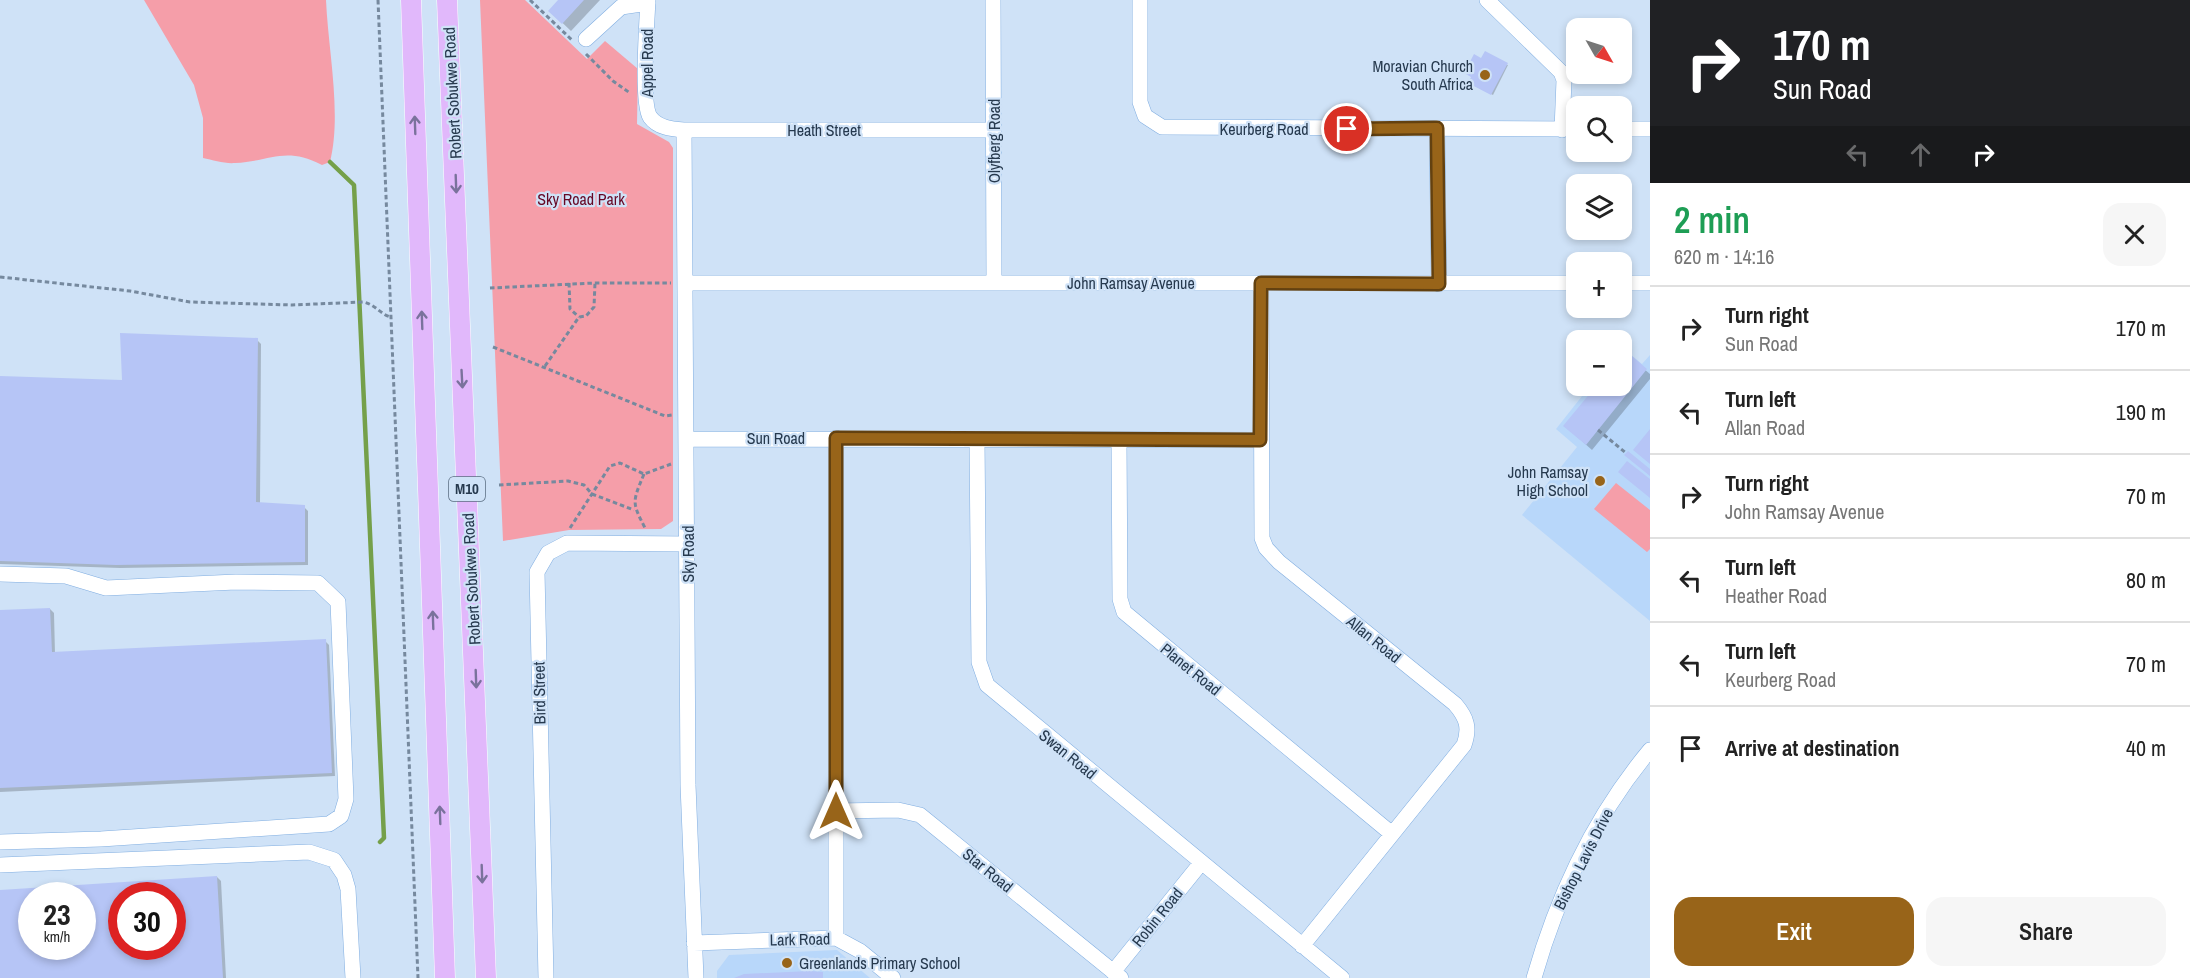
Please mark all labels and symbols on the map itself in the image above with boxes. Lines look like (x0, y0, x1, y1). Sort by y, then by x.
north arrow (1566, 18, 1632, 84)
street label: Robert Sobukwe Road (438, 27, 466, 159)
street label: Appel Road (636, 29, 658, 98)
place label: Moravian Church South Africa (1372, 55, 1474, 95)
marker: Moravian Church South Africa (1478, 68, 1492, 82)
street label: Olyfberg Road (983, 99, 1005, 183)
pin (1321, 103, 1372, 154)
one-way arrow (410, 116, 421, 136)
street label: Keurberg Road (1220, 118, 1308, 140)
street label: Heath Street (787, 119, 861, 141)
one-way arrow (450, 174, 461, 194)
park label: Sky Road Park (537, 188, 625, 210)
street label: John Ramsay Avenue (1067, 272, 1195, 294)
one-way arrow (416, 310, 428, 330)
one-way arrow (456, 369, 467, 389)
street label: Sun Road (747, 427, 805, 449)
place label: John Ramsay High School (1508, 461, 1588, 501)
marker: John Ramsay High School (1593, 474, 1607, 488)
road number: M10 (449, 477, 485, 501)
street label: Robert Sobukwe Road (457, 513, 485, 645)
street label: Sky Road (677, 526, 699, 582)
one-way arrow (427, 610, 438, 630)
street label: Allan Road (1341, 610, 1406, 668)
street label: Planet Road (1156, 638, 1226, 700)
street label: Bird Street (527, 661, 551, 725)
one-way arrow (470, 668, 481, 688)
street label: Swan Road (1035, 724, 1101, 784)
position arrow (804, 779, 868, 843)
one-way arrow (434, 805, 445, 825)
street label: Bishop Lavis Drive (1548, 805, 1618, 913)
street label: Star Road (958, 843, 1018, 897)
one-way arrow (476, 863, 488, 883)
speed limit sign: 30 (108, 882, 186, 960)
street label: Robin Road (1126, 883, 1188, 951)
street label: Lark Road (770, 927, 830, 951)
place label: Greenlands Primary School (799, 952, 960, 974)
marker: Greenlands Primary School (780, 956, 794, 970)

